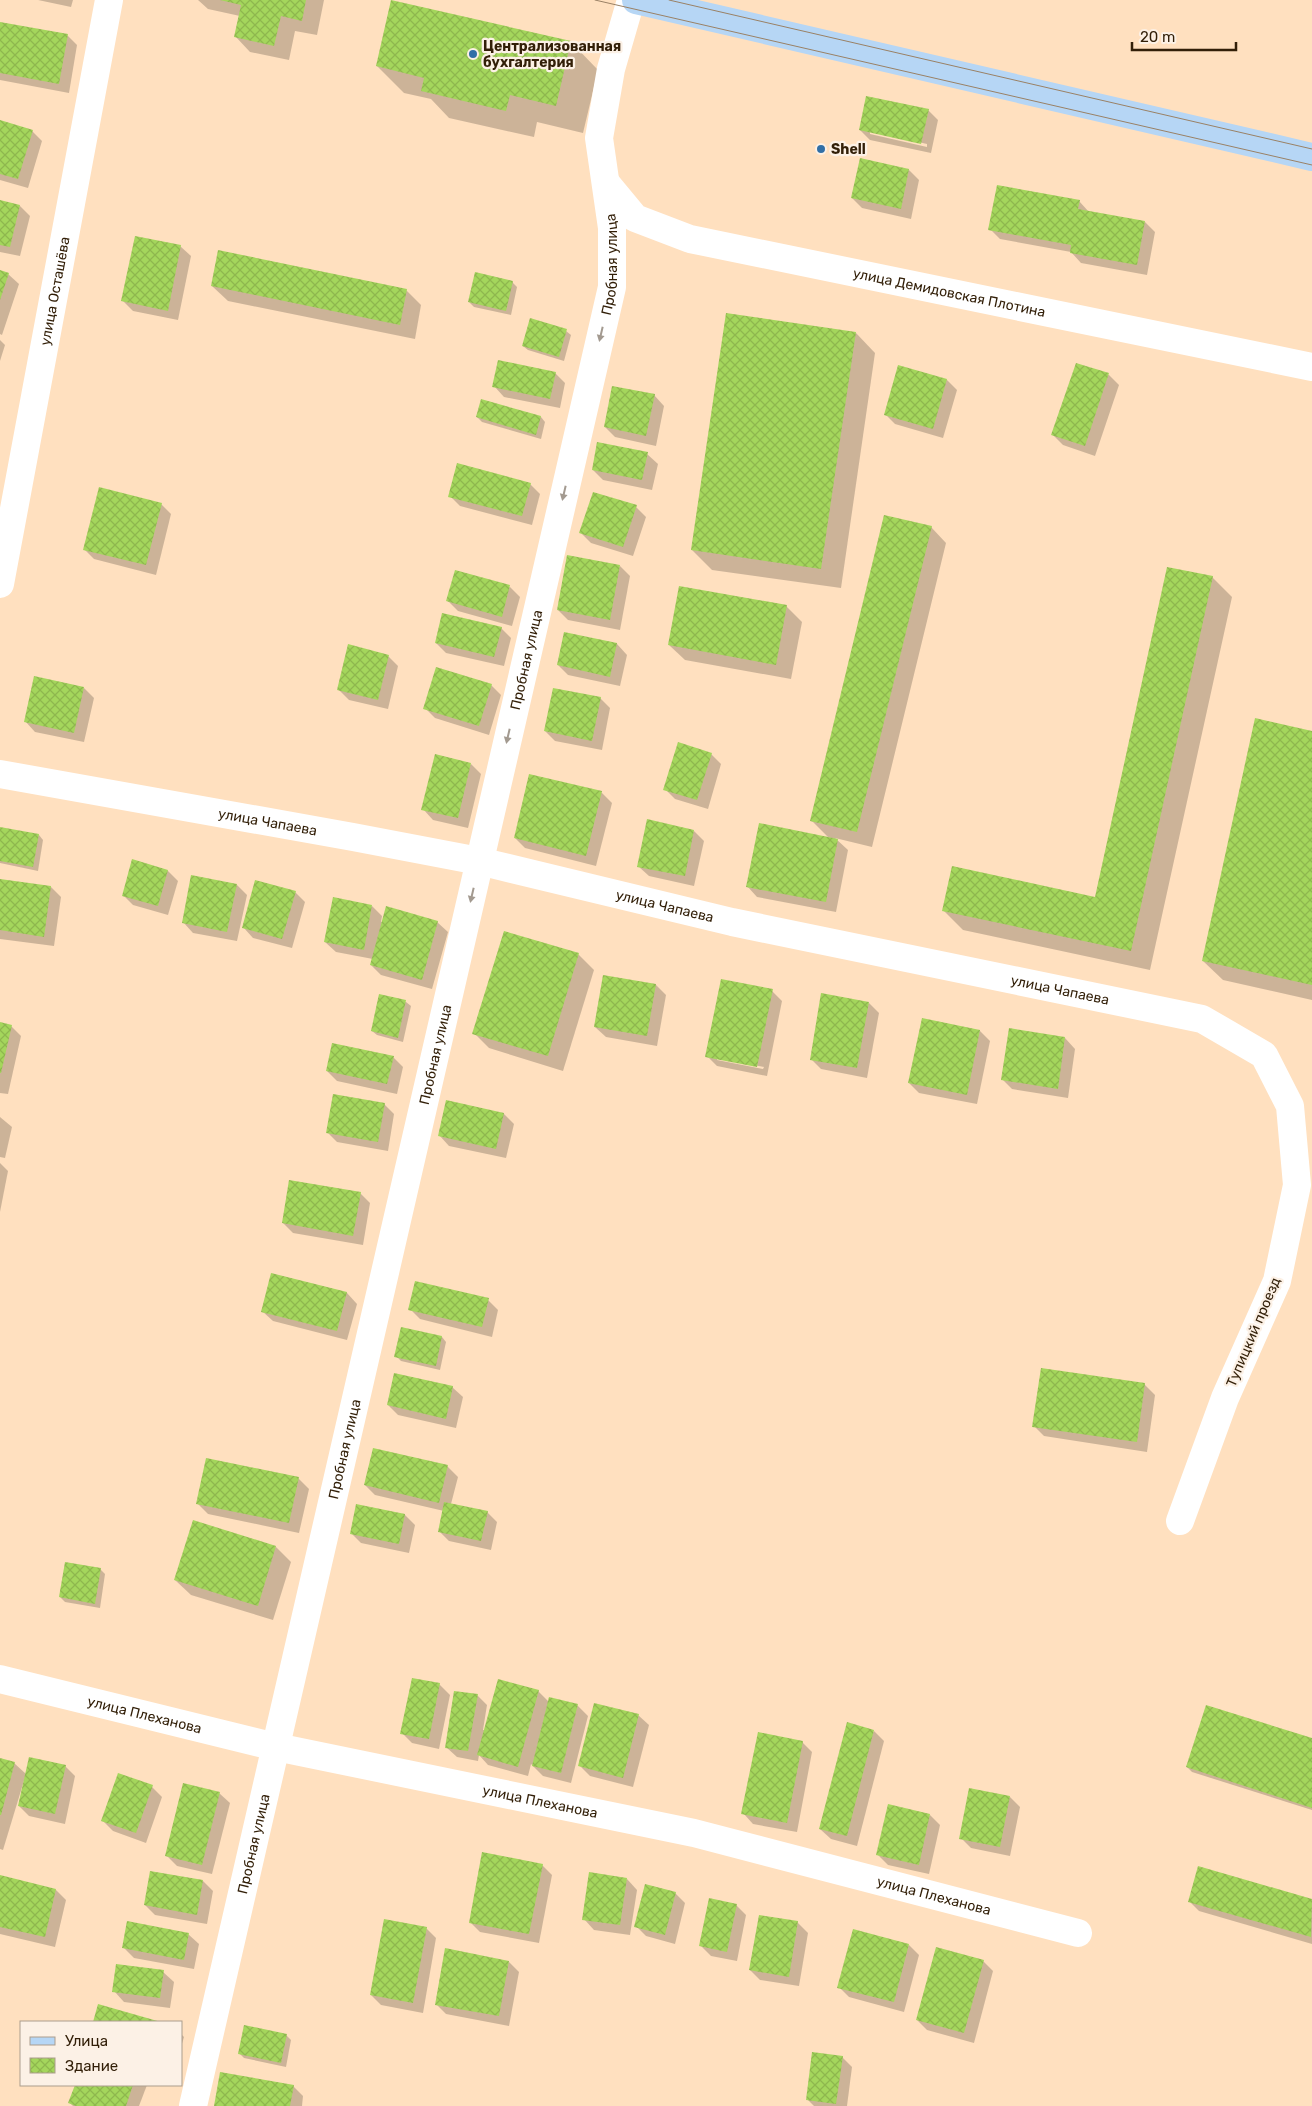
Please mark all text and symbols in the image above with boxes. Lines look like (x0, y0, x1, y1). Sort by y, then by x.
scale bar (1132, 20, 1236, 52)
text: 20 m (1140, 28, 1175, 46)
place label: Централизованная бухгалтерия (483, 38, 621, 71)
marker: Централизованная бухгалтерия (467, 48, 479, 60)
place label: Shell (831, 141, 866, 158)
marker: Shell (815, 143, 827, 155)
street label: Пробная улица (598, 212, 621, 317)
street label: улица Осташёва (37, 235, 74, 347)
street label: улица Демидовская Плотина (851, 265, 1047, 321)
one-way arrow (597, 327, 605, 342)
one-way arrow (560, 485, 568, 500)
street label: Пробная улица (507, 608, 546, 712)
one-way arrow (504, 729, 512, 744)
street label: улица Чапаева (217, 805, 318, 839)
street label: улица Чапаева (614, 886, 715, 926)
one-way arrow (468, 887, 476, 902)
street label: улица Чапаева (1009, 972, 1111, 1009)
street label: Пробная улица (416, 1003, 455, 1106)
street label: Тупицкий проезд (1223, 1275, 1284, 1390)
street label: Пробная улица (325, 1398, 365, 1501)
street label: улица Плеханова (86, 1693, 203, 1737)
street label: улица Плеханова (481, 1782, 599, 1822)
street label: Пробная улица (234, 1792, 274, 1896)
street label: улица Плеханова (875, 1873, 993, 1919)
legend (20, 2021, 182, 2086)
text: Улица (65, 2032, 108, 2050)
text: Здание (65, 2057, 118, 2075)

